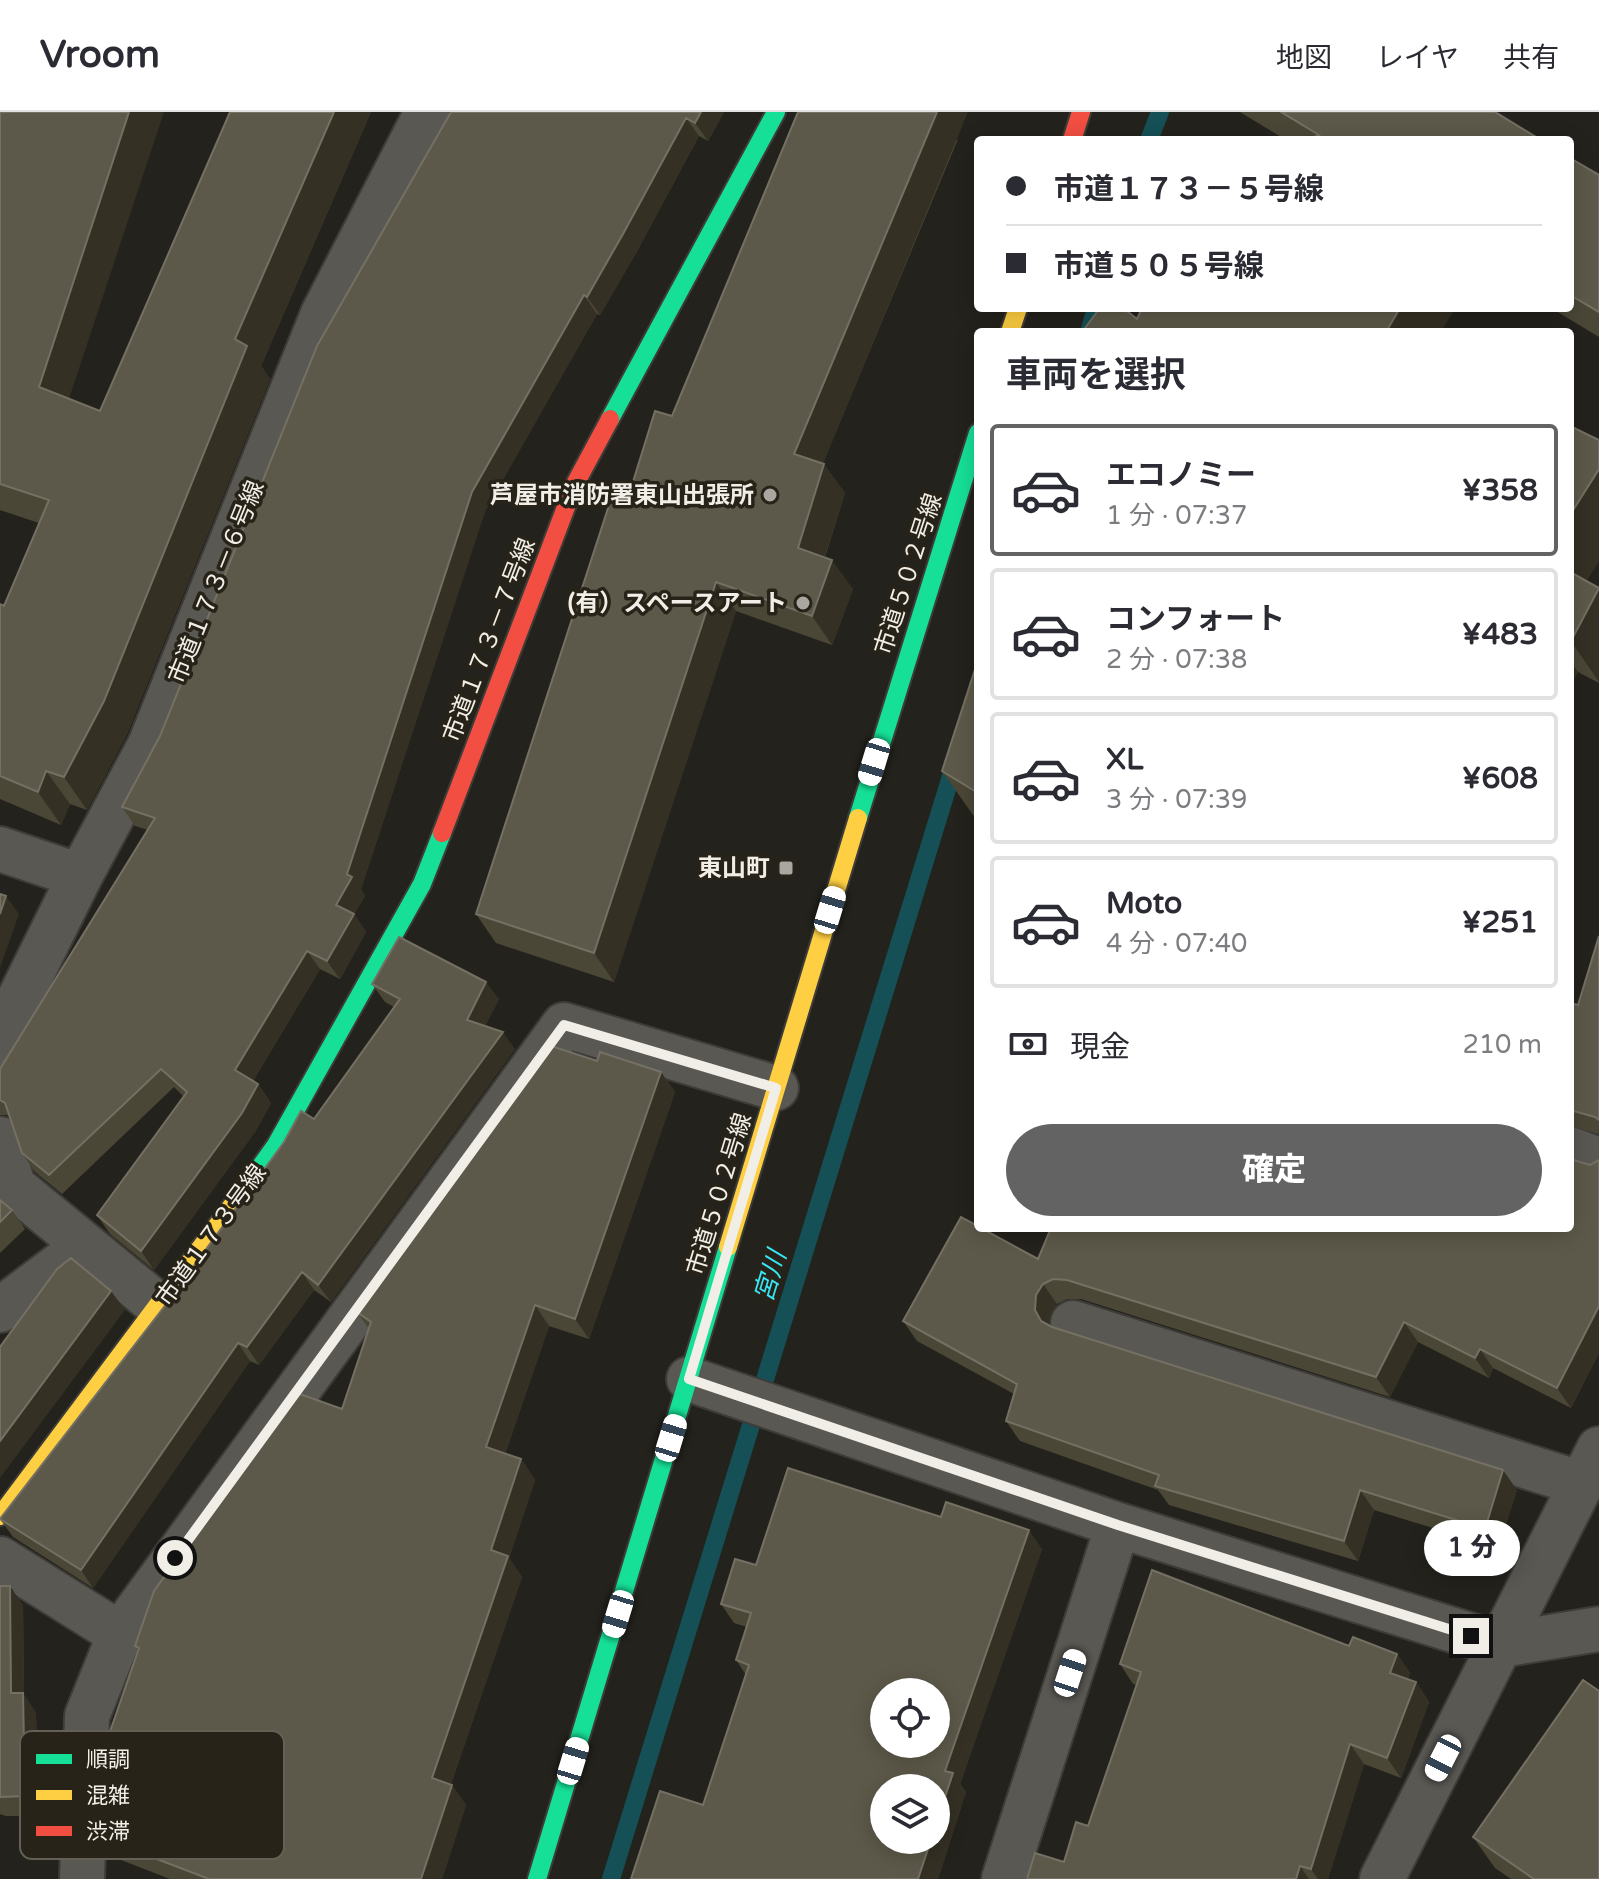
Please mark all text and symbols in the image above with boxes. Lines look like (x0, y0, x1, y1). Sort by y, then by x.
text: Vroom (40, 32, 160, 78)
text: 地図 (1276, 41, 1332, 75)
text: レイヤ (1376, 41, 1459, 75)
text: 共有 (1503, 41, 1559, 75)
text: 市道１７３－５号線 (1054, 171, 1324, 208)
text: 市道５０５号線 (1054, 248, 1264, 285)
text: 車両を選択 (1006, 354, 1186, 397)
icon: car (1010, 454, 1082, 526)
text: エコノミー (1106, 457, 1256, 494)
text: ¥358 (1462, 472, 1538, 509)
street label: 市道１７３－６号線 (163, 477, 270, 688)
place label: 芦屋市消防署東山出張所 (490, 481, 754, 510)
marker: 芦屋市消防署東山出張所 (761, 486, 779, 504)
street label: 市道５０２号線 (869, 490, 948, 659)
text: 1 分 · 07:37 (1106, 500, 1247, 531)
street label: 市道１７３－７号線 (437, 534, 542, 746)
place label: (有）スペースアート (568, 589, 787, 618)
marker: (有）スペースアート (794, 594, 812, 612)
icon: car (1010, 598, 1082, 670)
text: コンフォート (1106, 601, 1285, 638)
text: ¥483 (1462, 616, 1538, 653)
text: 2 分 · 07:38 (1106, 644, 1247, 675)
car (856, 736, 892, 788)
text: XL (1106, 741, 1143, 778)
icon: car (1010, 742, 1082, 814)
text: ¥608 (1462, 760, 1538, 797)
text: 3 分 · 07:39 (1106, 784, 1247, 815)
place label: 東山町 (698, 854, 770, 883)
marker: 東山町 (777, 859, 795, 877)
car (812, 884, 848, 936)
text: Moto (1106, 885, 1182, 922)
icon: car (1010, 886, 1082, 958)
text: ¥251 (1462, 904, 1538, 941)
text: 4 分 · 07:40 (1106, 928, 1247, 959)
icon: cash (1006, 1022, 1050, 1066)
text: 現金 (1070, 1029, 1130, 1066)
text: 210 m (1462, 1029, 1542, 1060)
street label: 市道５０２号線 (681, 1110, 758, 1279)
button: 確定 (1006, 1124, 1542, 1216)
street label: 市道１７３号線 (150, 1159, 273, 1312)
water label: 宮川 (748, 1244, 794, 1306)
car (653, 1412, 689, 1464)
callout: 1 分 (1423, 1520, 1519, 1576)
text: 1 分 (1447, 1532, 1497, 1563)
route start (157, 1540, 193, 1576)
car (600, 1588, 636, 1640)
route end (1453, 1618, 1489, 1654)
car (1051, 1646, 1089, 1700)
map controls (870, 1678, 950, 1854)
button: locate (870, 1678, 950, 1758)
legend (20, 1731, 284, 1859)
car (1421, 1731, 1465, 1785)
car (555, 1735, 591, 1787)
text: 順調 (86, 1747, 130, 1773)
button: layers (870, 1774, 950, 1854)
text: 混雑 (86, 1783, 130, 1809)
text: 渋滞 (86, 1819, 130, 1845)

